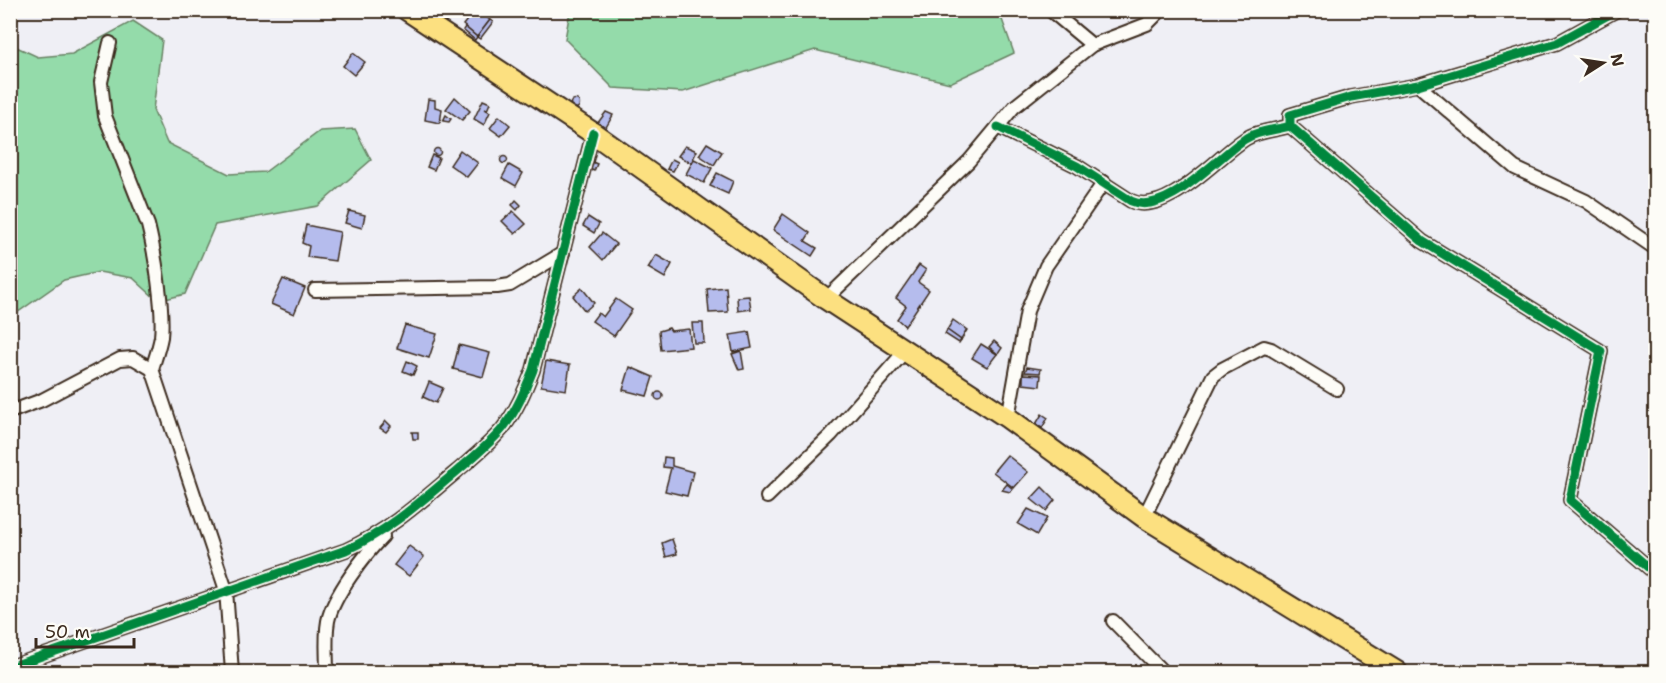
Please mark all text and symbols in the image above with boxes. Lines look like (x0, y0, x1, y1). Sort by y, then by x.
north arrow (1573, 33, 1633, 93)
text: N (1606, 52, 1629, 68)
scale bar (36, 611, 134, 649)
text: 50 m (45, 620, 90, 644)

